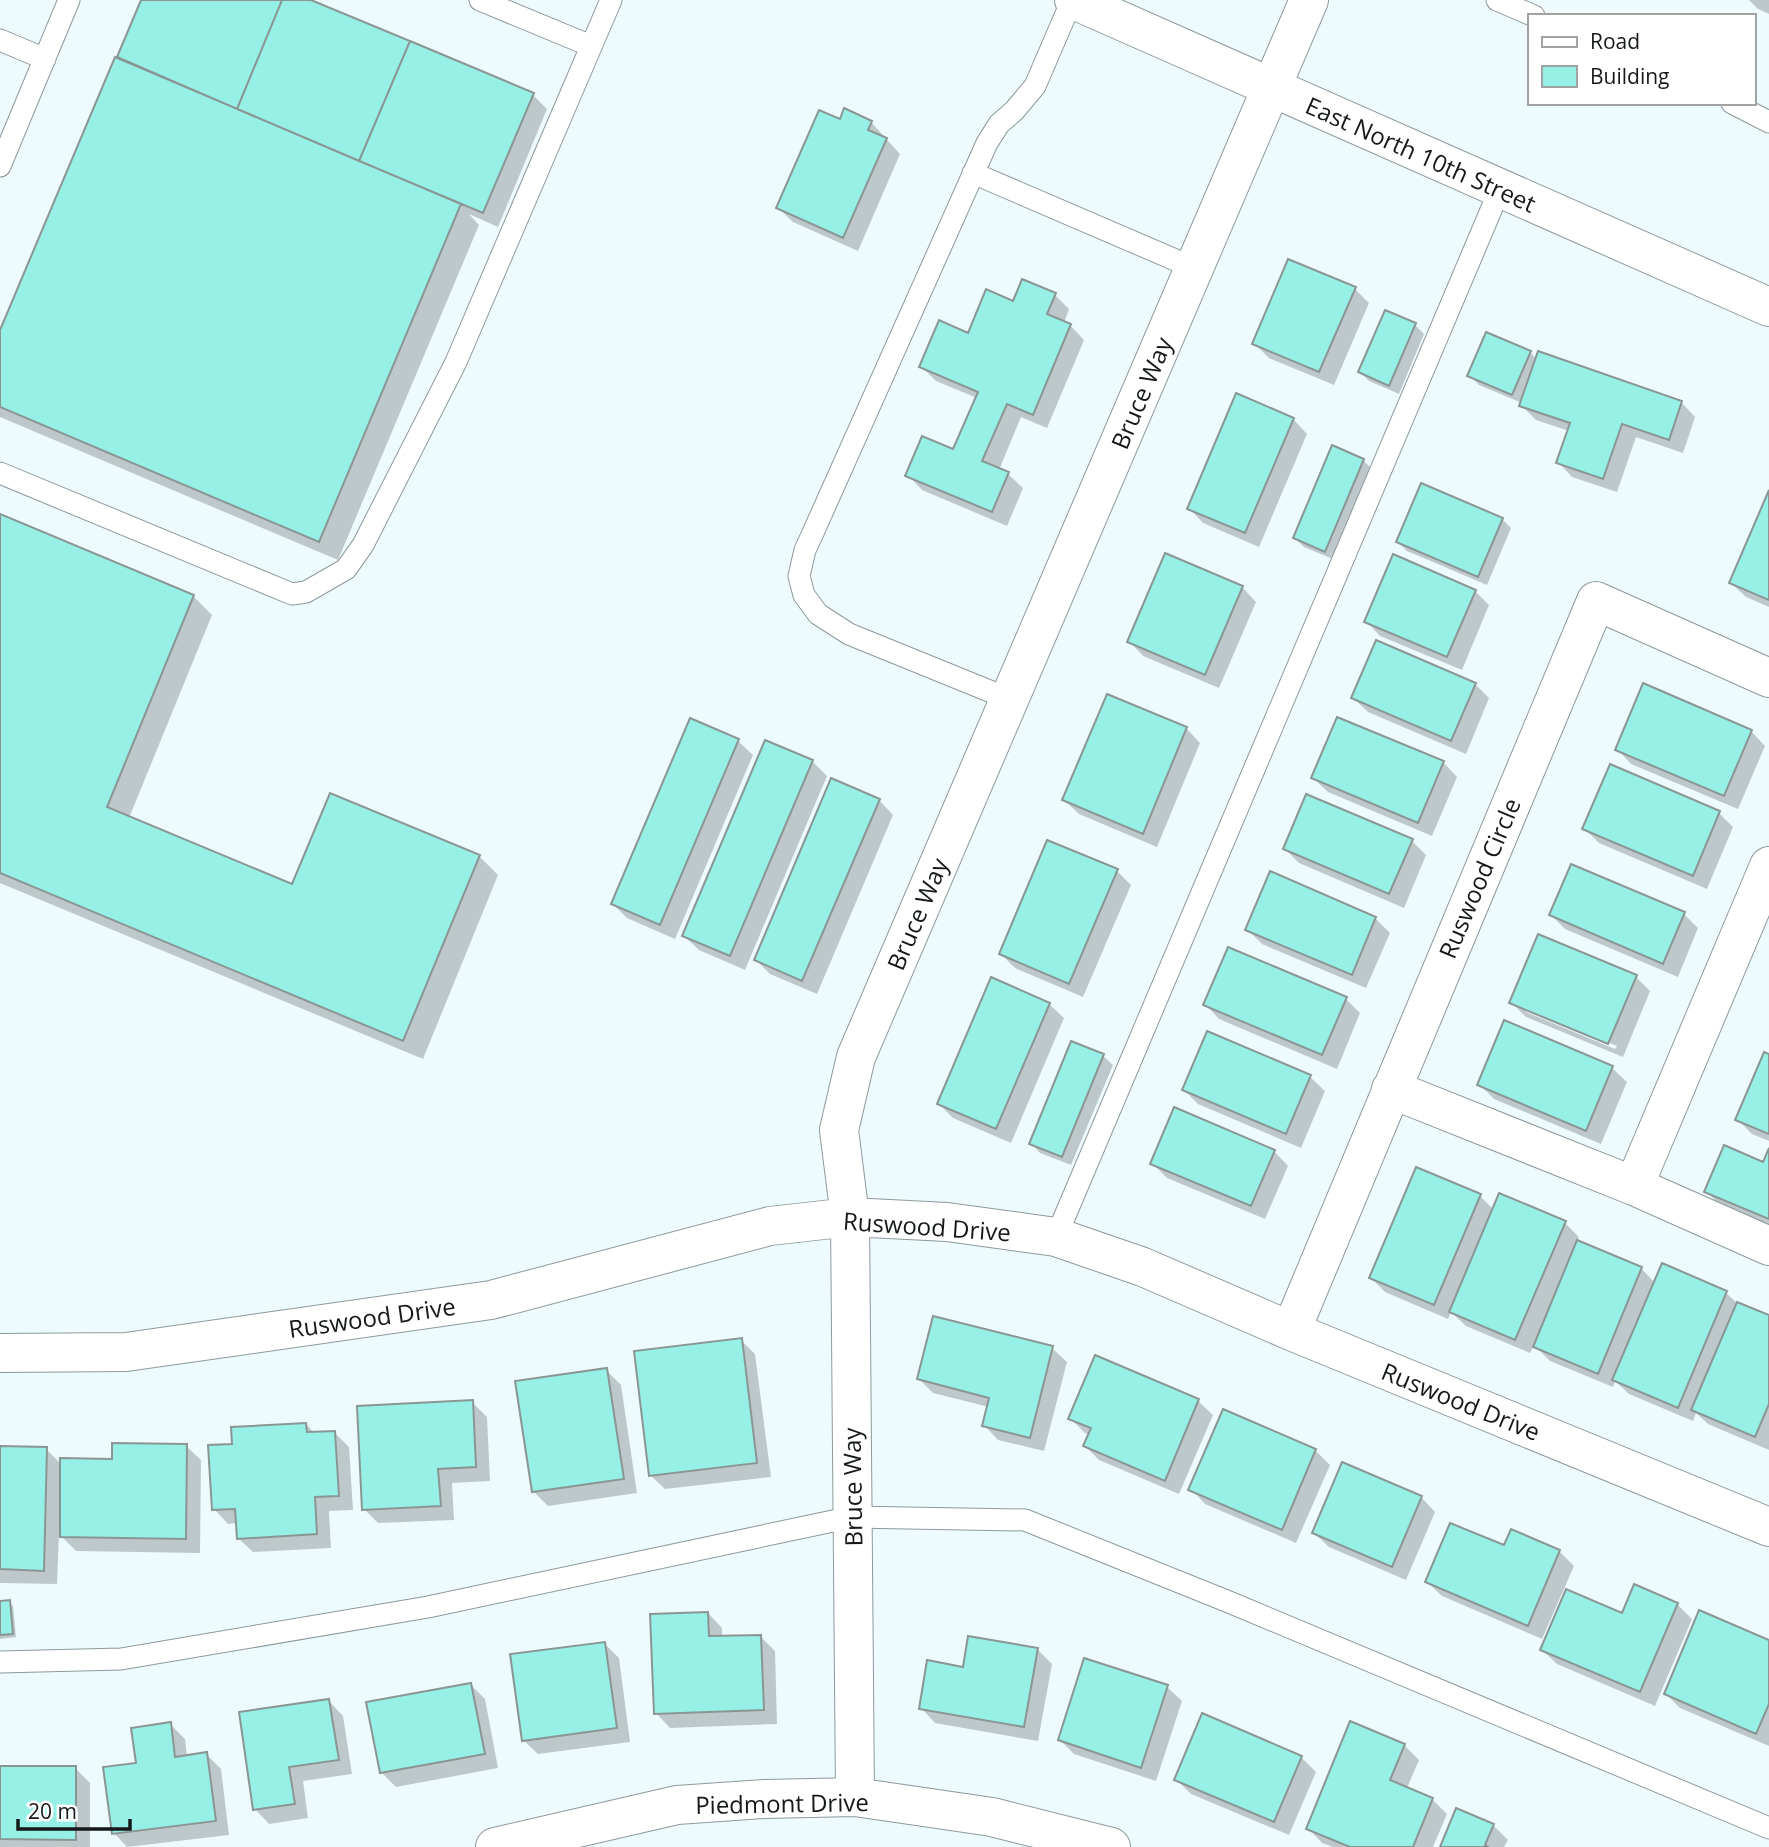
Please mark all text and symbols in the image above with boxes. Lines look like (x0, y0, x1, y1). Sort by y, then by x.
legend (1528, 14, 1755, 105)
text: Road (1590, 27, 1640, 55)
text: Building (1590, 62, 1669, 90)
street label: East North 10th Street (1301, 88, 1541, 220)
street label: Bruce Way (1103, 331, 1180, 454)
street label: Ruswood Circle (1430, 793, 1528, 963)
street label: Bruce Way (879, 852, 956, 975)
street label: Ruswood Drive (842, 1204, 1012, 1248)
street label: Ruswood Drive (286, 1289, 458, 1345)
street label: Ruswood Drive (1377, 1354, 1545, 1448)
street label: Bruce Way (834, 1426, 870, 1547)
street label: Piedmont Drive (695, 1785, 869, 1821)
scale bar (18, 1787, 130, 1831)
text: 20 m (28, 1797, 77, 1825)

